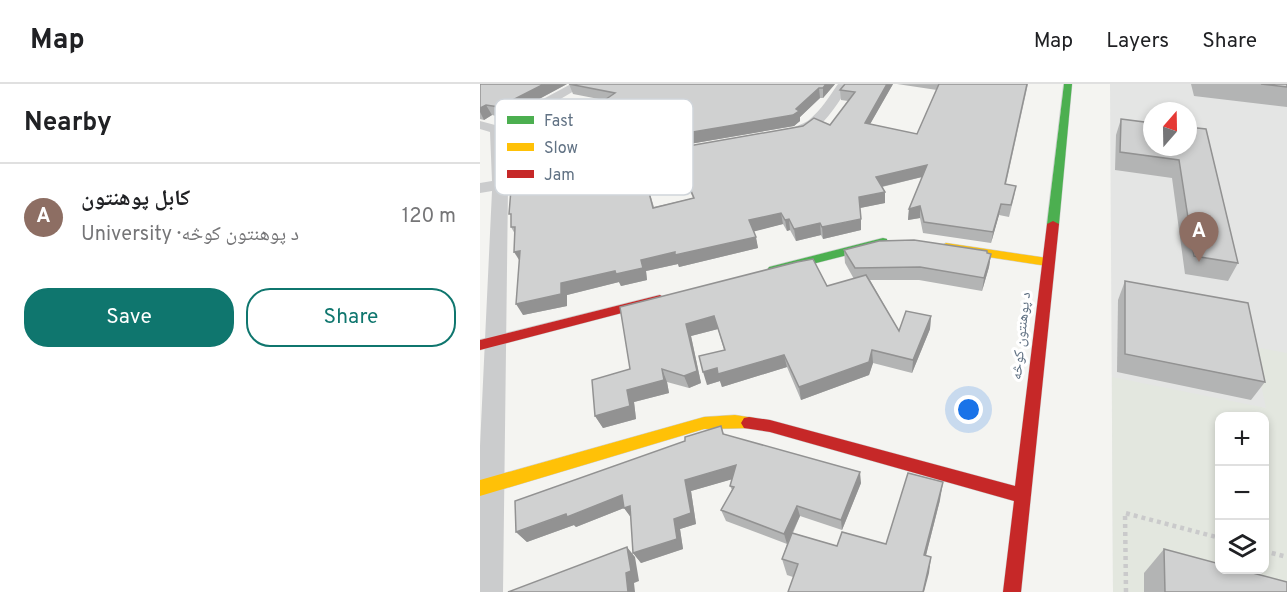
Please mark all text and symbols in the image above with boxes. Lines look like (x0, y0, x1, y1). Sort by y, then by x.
text: Map (30, 23, 85, 59)
text: Map (1034, 28, 1073, 55)
text: Layers (1106, 28, 1169, 55)
text: Share (1202, 28, 1257, 55)
legend (495, 99, 693, 195)
north arrow (1143, 102, 1197, 156)
text: Nearby (24, 107, 112, 140)
text: Fast (544, 112, 574, 132)
text: Slow (544, 139, 578, 159)
text: Jam (544, 166, 575, 186)
text: کابل پوهنتون (81, 186, 190, 213)
text: A (36, 204, 51, 230)
text: 120 m (402, 204, 456, 230)
pin: A (1180, 212, 1218, 262)
text: University · د پوهنتون کوڅه (81, 222, 299, 248)
button: Save (24, 288, 234, 347)
button: Share (246, 288, 456, 347)
street label: د پوهنتون کوڅه (1008, 291, 1036, 381)
your location (954, 395, 983, 424)
map controls (1215, 412, 1269, 574)
button: + (1215, 412, 1269, 466)
button: − (1215, 466, 1269, 520)
button: layers (1215, 520, 1269, 574)

